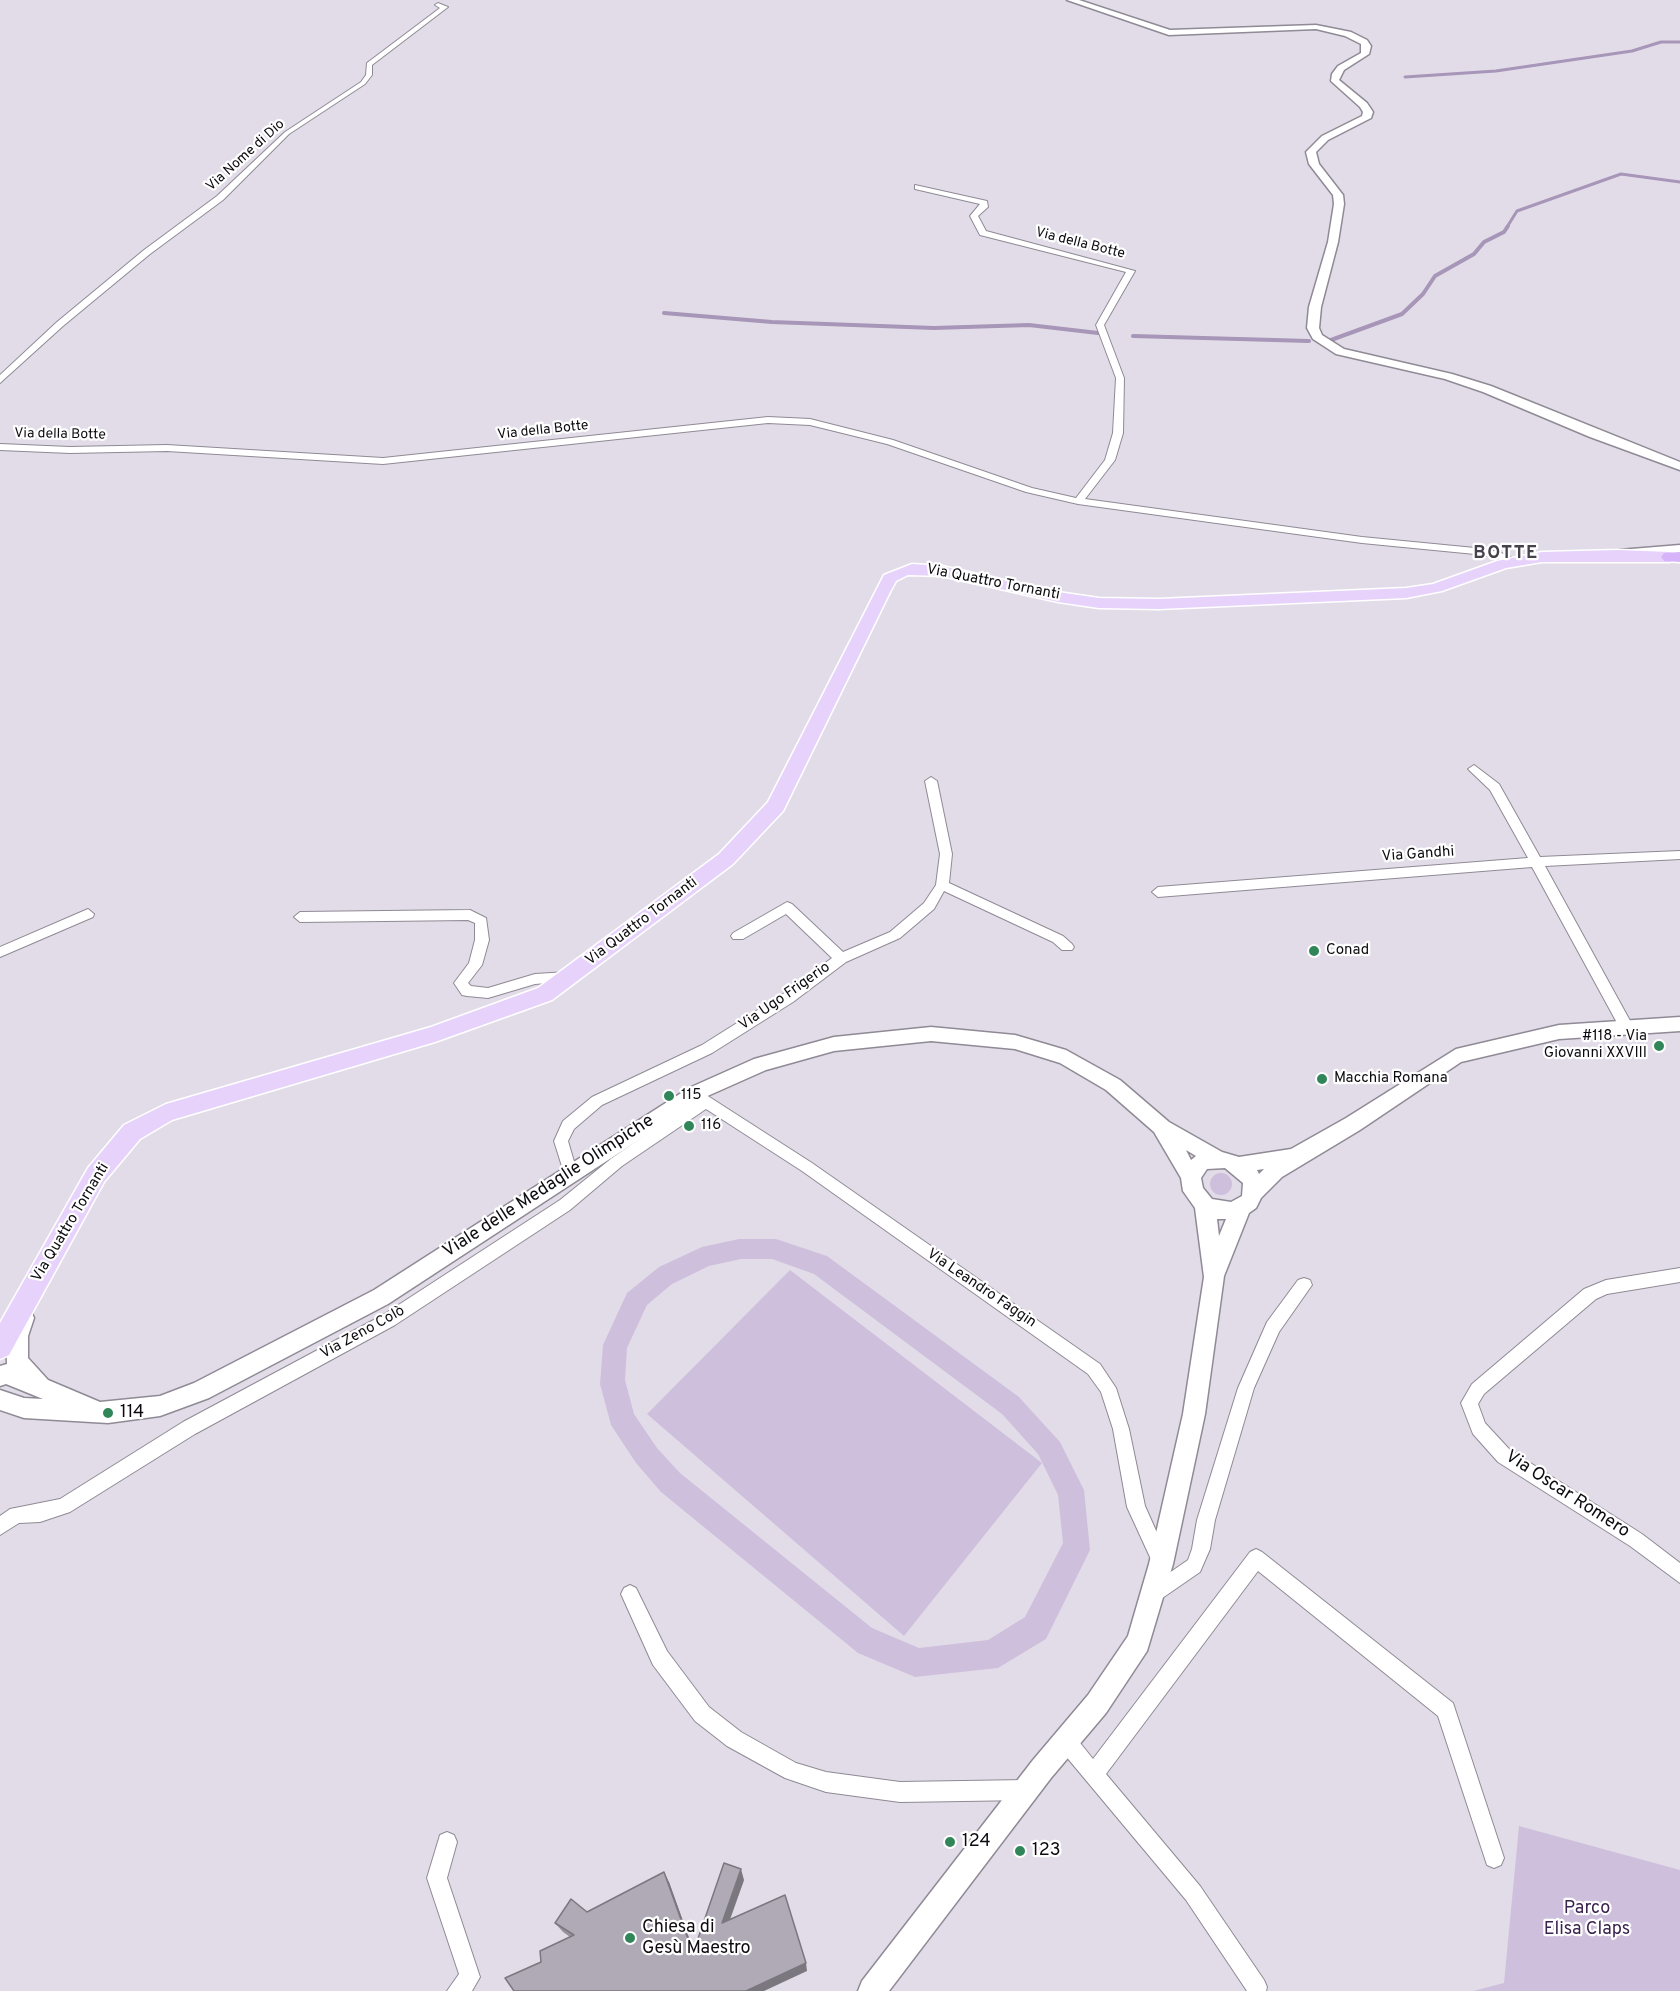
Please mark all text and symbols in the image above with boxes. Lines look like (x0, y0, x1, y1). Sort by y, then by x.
street label: Via Nome di Dio (203, 116, 289, 196)
street label: Via della Botte (1034, 225, 1126, 263)
street label: Via della Botte (497, 418, 589, 444)
street label: Via della Botte (14, 426, 106, 444)
district label: BOTTE (1473, 543, 1539, 565)
street label: Via Quattro Tornanti (925, 561, 1061, 605)
street label: Via Gandhi (1381, 843, 1455, 867)
street label: Via Quattro Tornanti (582, 874, 702, 970)
place label: Conad (1326, 942, 1369, 960)
marker: Conad (1307, 944, 1321, 958)
street label: Via Ugo Frigerio (736, 959, 834, 1035)
place label: #118 - Via Giovanni XXVIII (1544, 1028, 1647, 1063)
marker: #118 - Via Giovanni XXVIII (1652, 1039, 1666, 1053)
place label: Macchia Romana (1334, 1070, 1448, 1088)
marker: Macchia Romana (1315, 1072, 1329, 1086)
place label: 115 (681, 1087, 702, 1105)
marker: 115 (662, 1089, 676, 1103)
street label: Viale delle Medaglie Olimpiche (440, 1111, 658, 1263)
place label: 116 (701, 1117, 721, 1135)
marker: 116 (682, 1119, 696, 1133)
street label: Via Quattro Tornanti (28, 1160, 114, 1286)
street label: Via Leandro Faggin (923, 1246, 1039, 1332)
street label: Via Zeno Colò (318, 1302, 408, 1364)
place label: 114 (120, 1402, 144, 1424)
marker: 114 (101, 1406, 115, 1420)
street label: Via Oscar Romero (1501, 1447, 1633, 1543)
place label: 124 (962, 1831, 991, 1853)
marker: 124 (943, 1835, 957, 1849)
place label: 123 (1032, 1840, 1061, 1862)
marker: 123 (1013, 1844, 1027, 1858)
park label: Parco Elisa Claps (1544, 1898, 1630, 1940)
place label: Chiesa di Gesù Maestro (642, 1917, 751, 1960)
marker: Chiesa di Gesù Maestro (623, 1931, 637, 1945)

